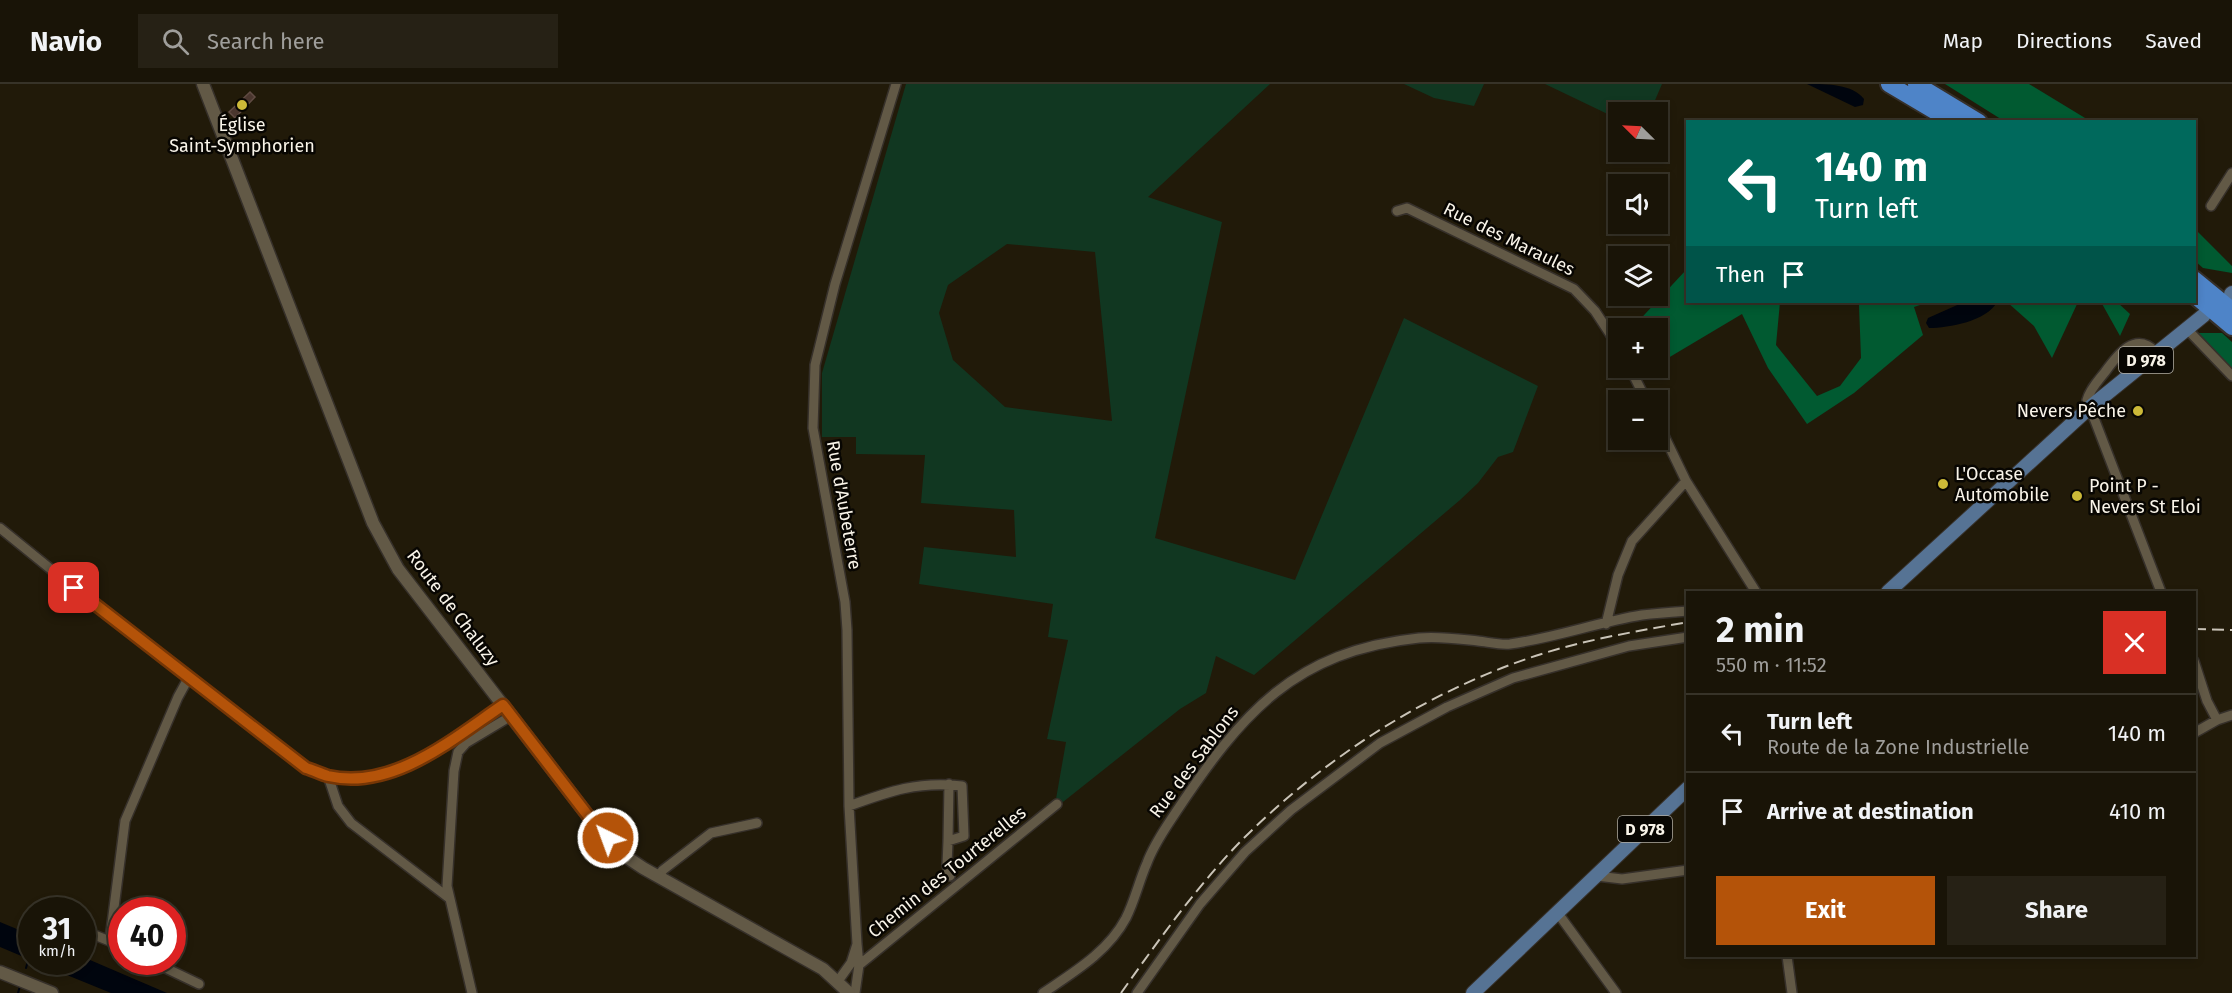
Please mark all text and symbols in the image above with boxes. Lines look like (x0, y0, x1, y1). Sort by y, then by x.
search box (138, 14, 558, 68)
text: Navio (30, 25, 102, 58)
icon: search (159, 25, 192, 58)
text: Search here (207, 28, 325, 55)
text: Map (1943, 28, 1983, 54)
text: Directions (2016, 28, 2112, 54)
text: Saved (2145, 28, 2202, 54)
marker: Église Saint-Symphorien (235, 98, 249, 112)
north arrow (1608, 102, 1668, 162)
map controls (1608, 102, 1668, 450)
place label: Église Saint-Symphorien (169, 113, 315, 157)
text: 140 m (1815, 142, 1928, 192)
icon: left (1716, 144, 1794, 222)
button: sound (1608, 174, 1668, 234)
text: Turn left (1815, 193, 1918, 225)
street label: Rue des Maraules (1440, 198, 1578, 280)
button: layers (1608, 246, 1668, 306)
icon: arrive (1777, 258, 1810, 291)
text: Then (1716, 261, 1765, 288)
button: + (1608, 318, 1668, 378)
road number: D 978 (2119, 347, 2173, 373)
button: − (1608, 390, 1668, 450)
place label: Nevers Pêche (2017, 400, 2126, 422)
marker: Nevers Pêche (2131, 404, 2145, 418)
street label: Rue d'Aubeterre (822, 439, 866, 571)
place label: L'Occase Automobile (1955, 463, 2049, 506)
place label: Point P - Nevers St Eloi (2089, 475, 2201, 518)
marker: L'Occase Automobile (1936, 477, 1950, 491)
marker: Point P - Nevers St Eloi (2070, 489, 2084, 503)
street label: Route de Chaluzy (402, 545, 504, 671)
pin (48, 562, 99, 613)
icon: arrive (57, 571, 90, 604)
text: 2 min (1716, 608, 1805, 652)
button: close (2103, 611, 2166, 674)
text: 550 m · 11:52 (1716, 653, 1827, 677)
street label: Rue des Sablons (1145, 702, 1243, 822)
text: Turn left (1767, 708, 1852, 735)
icon: left (1716, 717, 1749, 750)
text: 140 m (2108, 720, 2166, 747)
text: Route de la Zone Industrielle (1767, 735, 2030, 759)
icon: arrive (1716, 795, 1749, 828)
text: Arrive at destination (1767, 798, 1974, 825)
text: 410 m (2109, 798, 2166, 825)
street label: Chemin des Tourterelles (864, 801, 1030, 943)
position arrow (576, 806, 640, 870)
road number: D 978 (1618, 816, 1672, 842)
button: Exit (1716, 876, 1935, 945)
button: Share (1947, 876, 2166, 945)
speed limit sign: 40 (108, 897, 186, 975)
text: 31 (43, 911, 71, 947)
text: km/h (38, 942, 76, 960)

